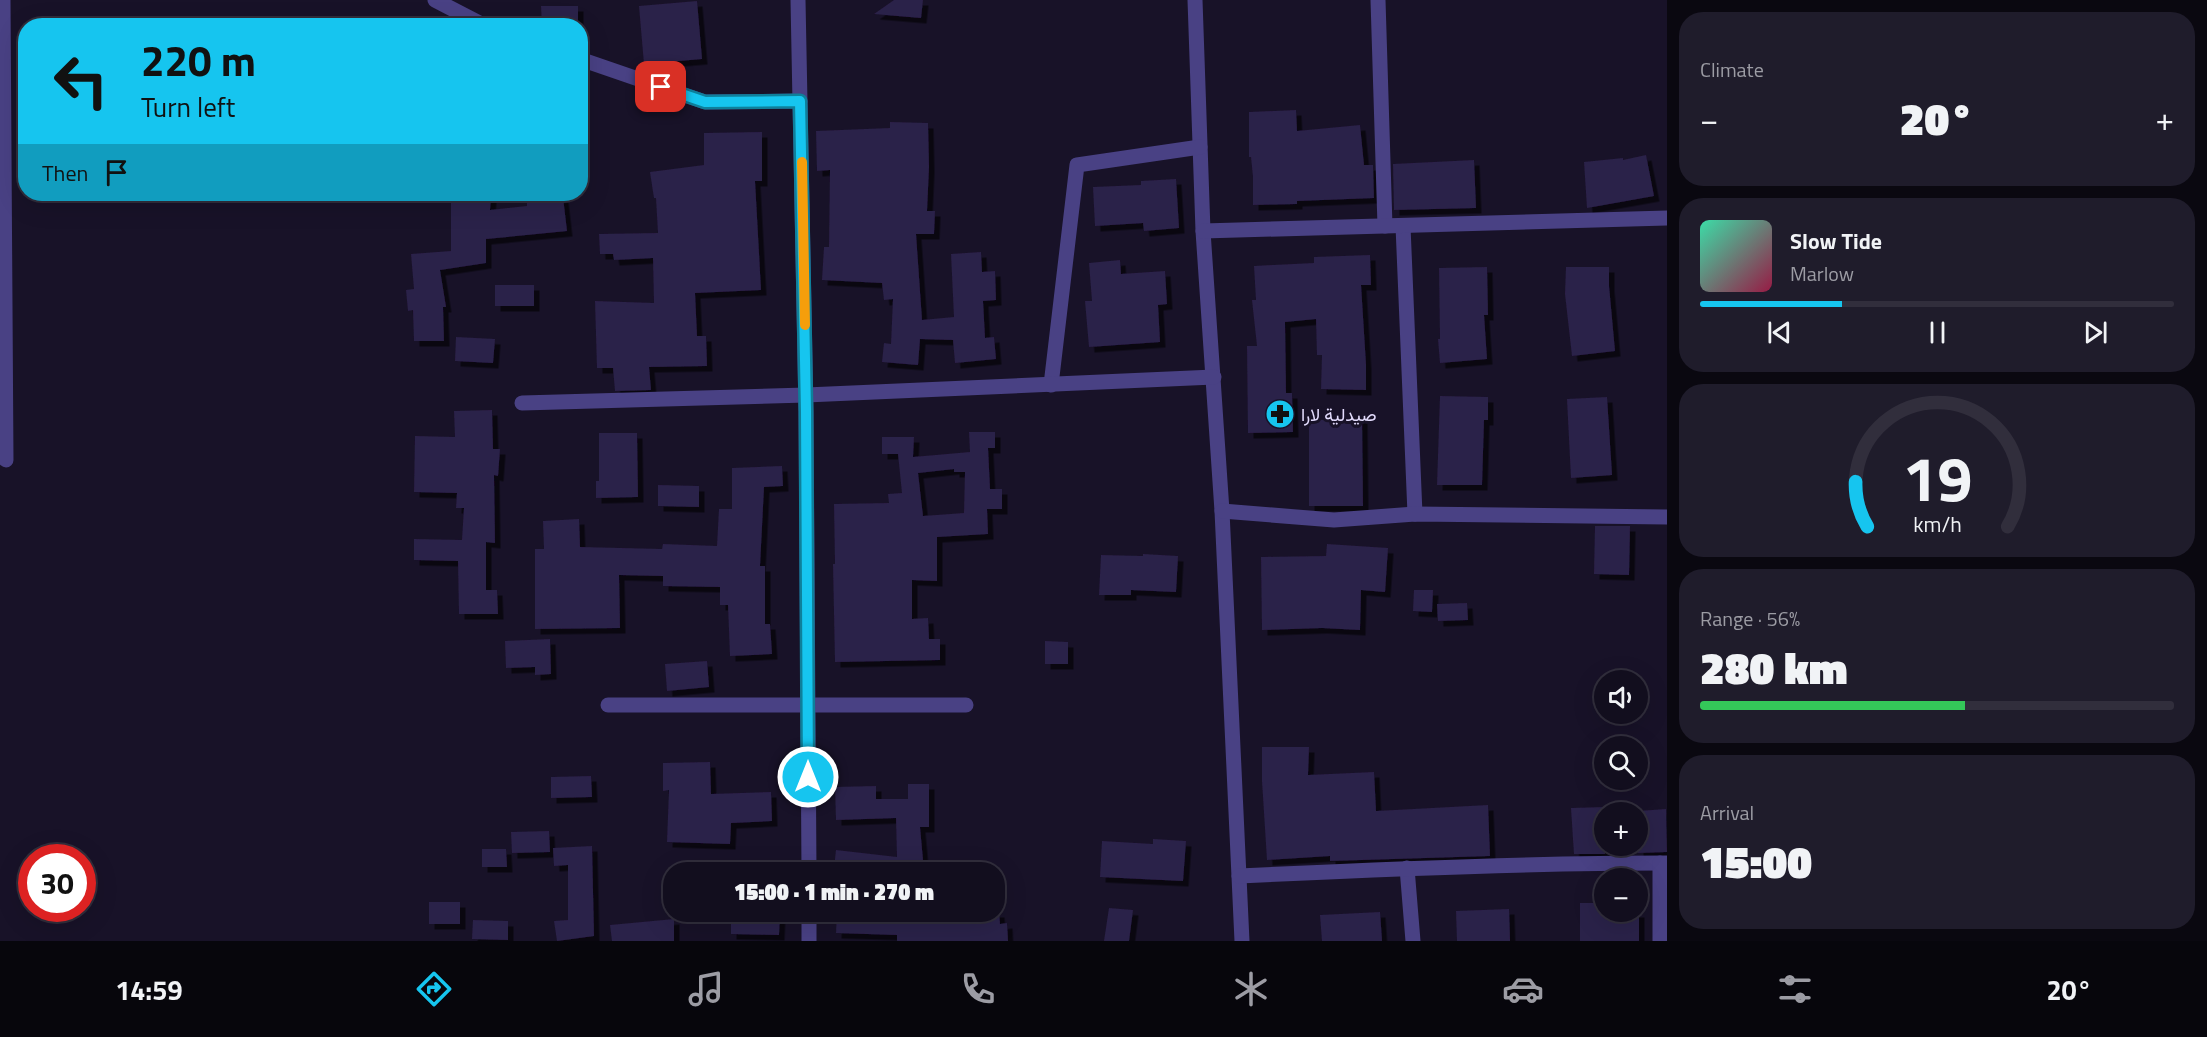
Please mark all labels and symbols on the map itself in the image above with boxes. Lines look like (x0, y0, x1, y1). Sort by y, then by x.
pin (635, 61, 686, 112)
pharmacy icon: صيدلية لارا (1264, 398, 1296, 430)
place label: صيدلية لارا (1301, 401, 1377, 428)
position arrow (776, 745, 840, 809)
speed limit sign: 30 (18, 844, 96, 922)

